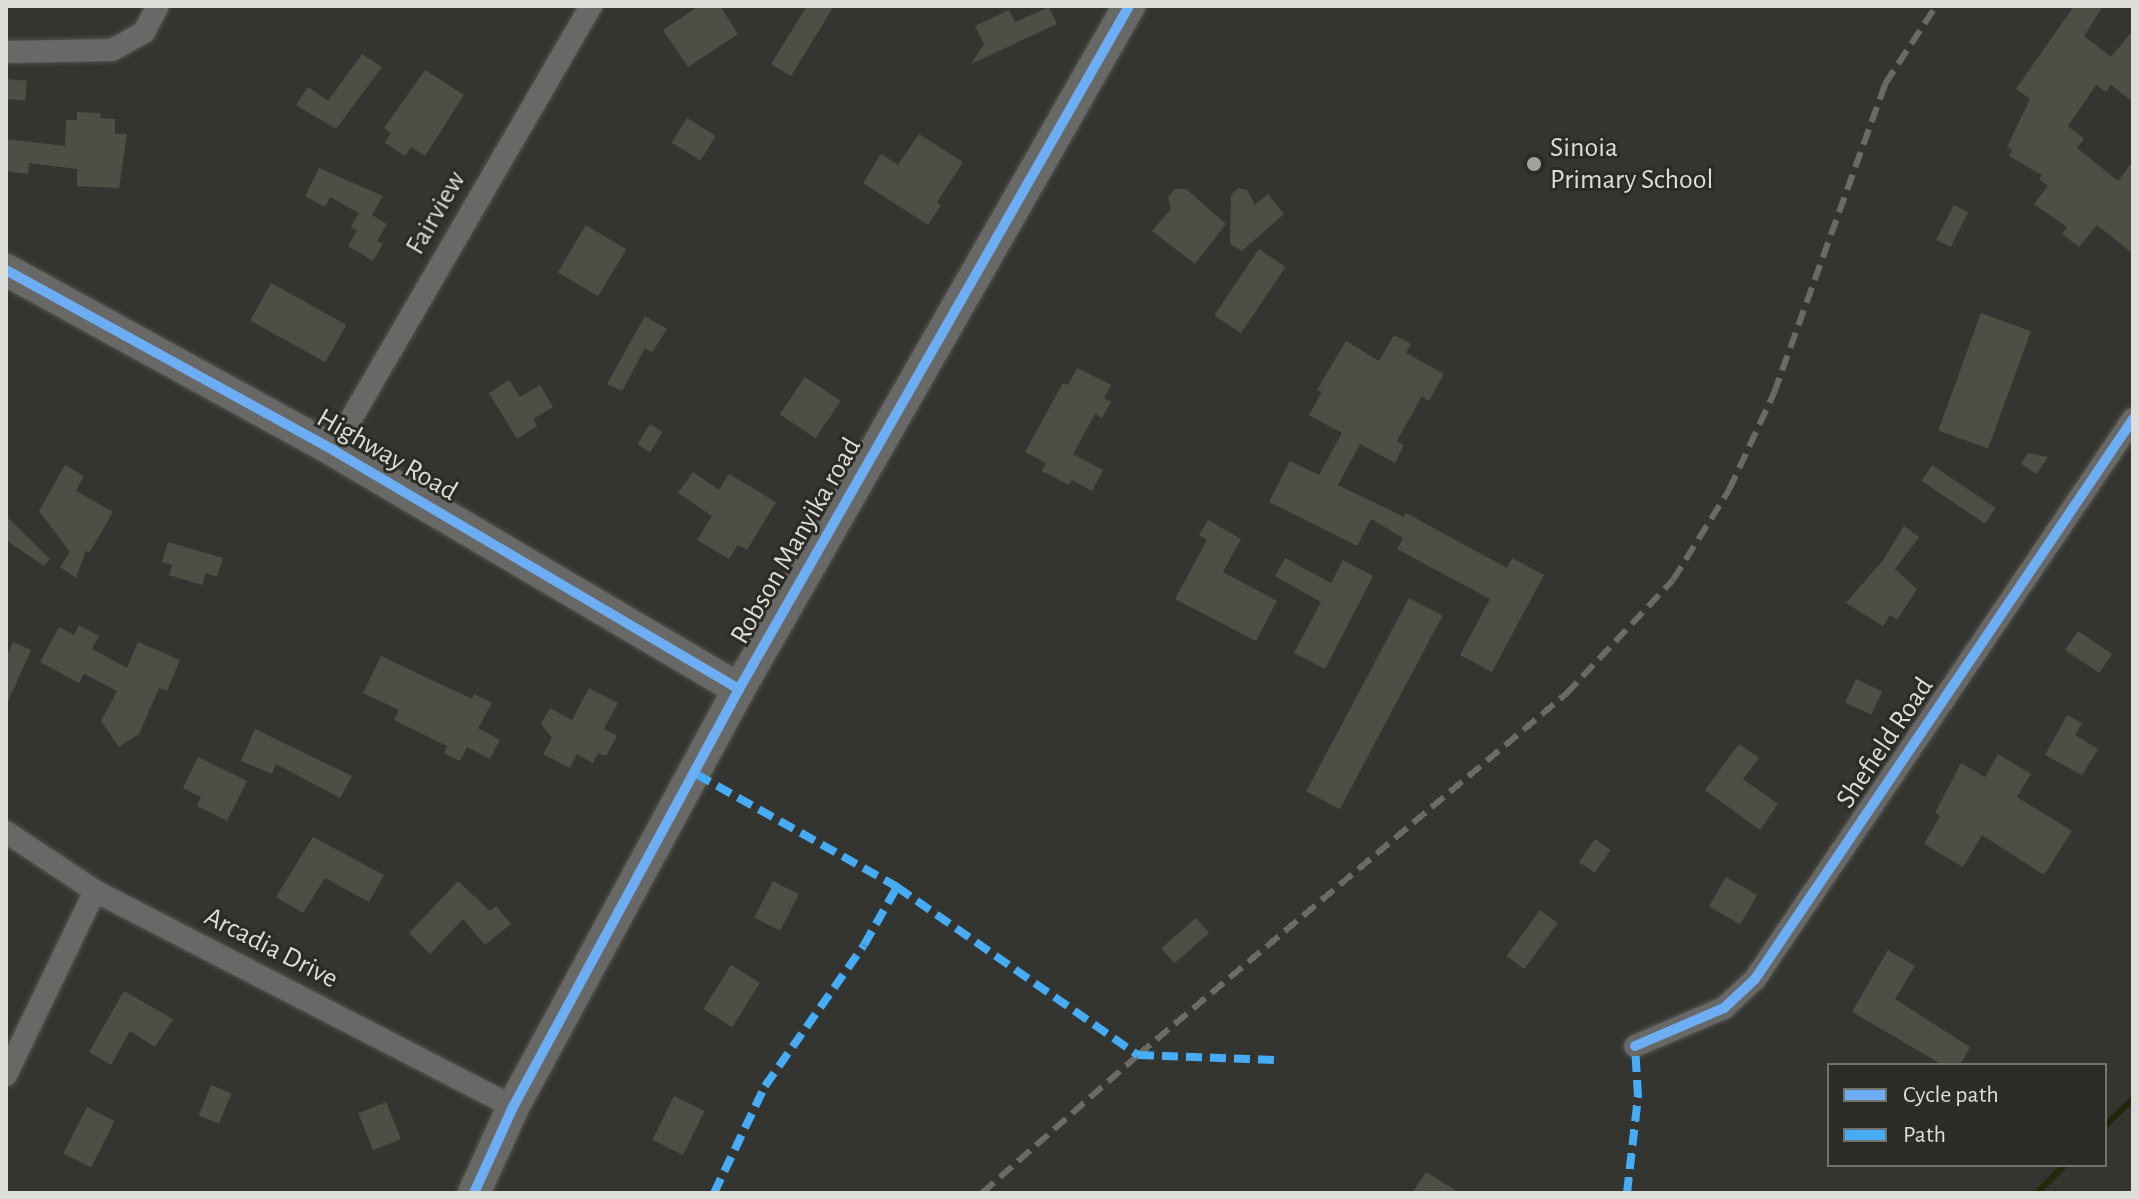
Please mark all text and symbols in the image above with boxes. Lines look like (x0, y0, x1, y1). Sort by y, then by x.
place label: Sinoia Primary School (1550, 131, 1713, 197)
marker: Sinoia Primary School (1525, 155, 1543, 173)
street label: Fairview (399, 165, 473, 261)
street label: Highway Road (311, 401, 463, 509)
street label: Robson Manyika road (723, 432, 869, 650)
street label: Shefield Road (1829, 671, 1941, 815)
street label: Arcadia Drive (199, 900, 343, 996)
legend (1827, 1063, 2107, 1167)
text: Cycle path (1903, 1083, 1999, 1107)
text: Path (1903, 1123, 1946, 1147)

